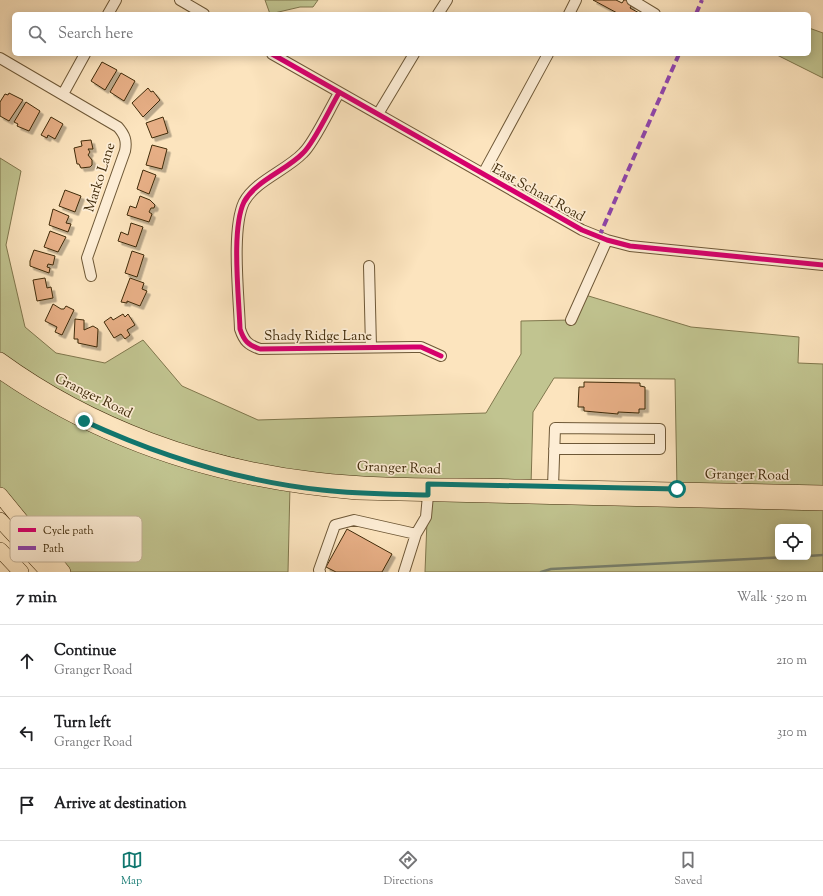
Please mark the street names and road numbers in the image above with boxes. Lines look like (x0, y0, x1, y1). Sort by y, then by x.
street label: Marko Lane (80, 140, 122, 215)
street label: East Schaaf Road (488, 160, 588, 228)
street label: Shady Ridge Lane (264, 327, 372, 347)
street label: Granger Road (51, 369, 135, 424)
street label: Granger Road (356, 458, 441, 480)
street label: Granger Road (705, 465, 789, 487)

